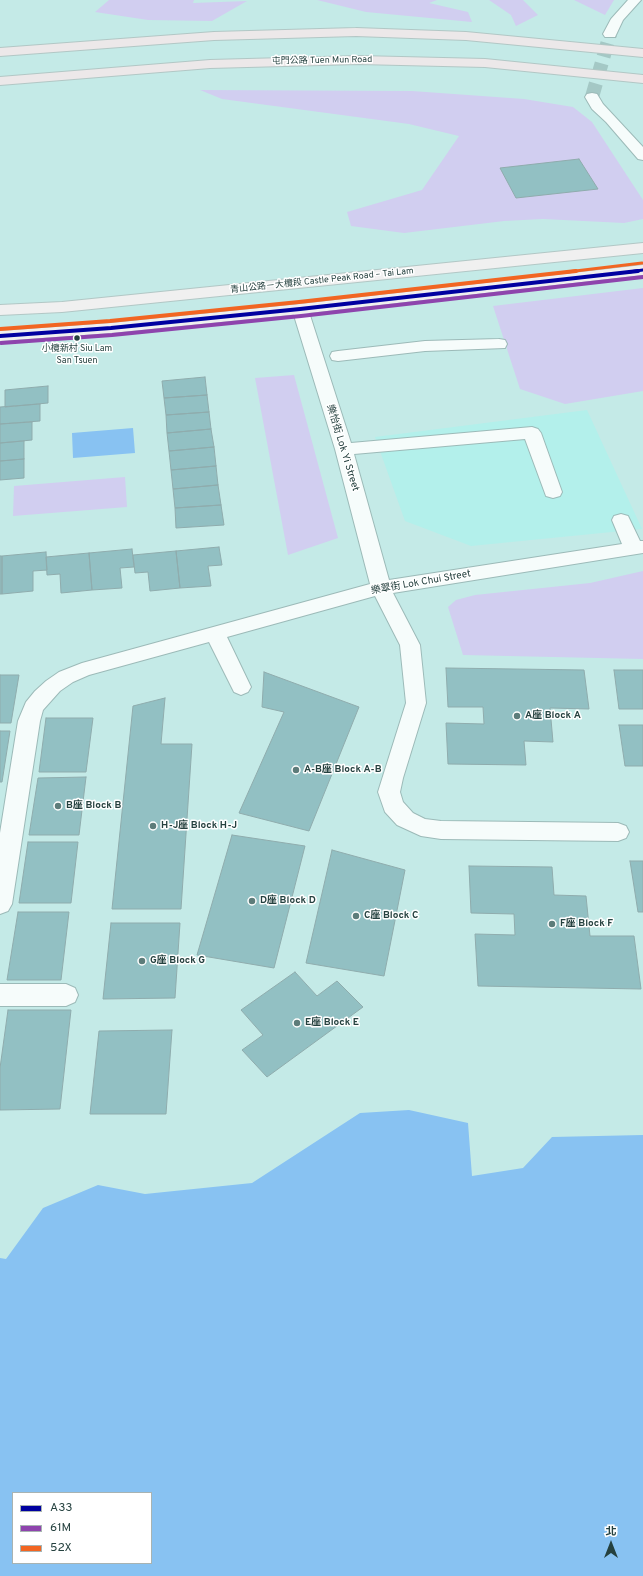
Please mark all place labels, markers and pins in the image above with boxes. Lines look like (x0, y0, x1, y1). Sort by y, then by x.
marker: 小欖新村 Siu Lam San Tsuen (72, 333, 82, 343)
place label: 小欖新村 Siu Lam San Tsuen (42, 344, 112, 365)
place label: A座 Block A (525, 710, 581, 722)
marker: A座 Block A (512, 711, 522, 721)
place label: A-B座 Block A-B (304, 764, 382, 776)
marker: A-B座 Block A-B (291, 765, 301, 775)
place label: B座 Block B (66, 800, 121, 812)
marker: B座 Block B (53, 801, 63, 811)
place label: H-J座 Block H-J (161, 820, 237, 832)
marker: H-J座 Block H-J (148, 821, 158, 831)
place label: D座 Block D (260, 895, 316, 907)
marker: D座 Block D (247, 896, 257, 906)
place label: C座 Block C (364, 910, 418, 922)
marker: C座 Block C (351, 911, 361, 921)
place label: F座 Block F (560, 918, 613, 930)
marker: F座 Block F (547, 919, 557, 929)
place label: G座 Block G (150, 955, 205, 967)
marker: G座 Block G (137, 956, 147, 966)
place label: E座 Block E (305, 1017, 359, 1029)
marker: E座 Block E (292, 1018, 302, 1028)

